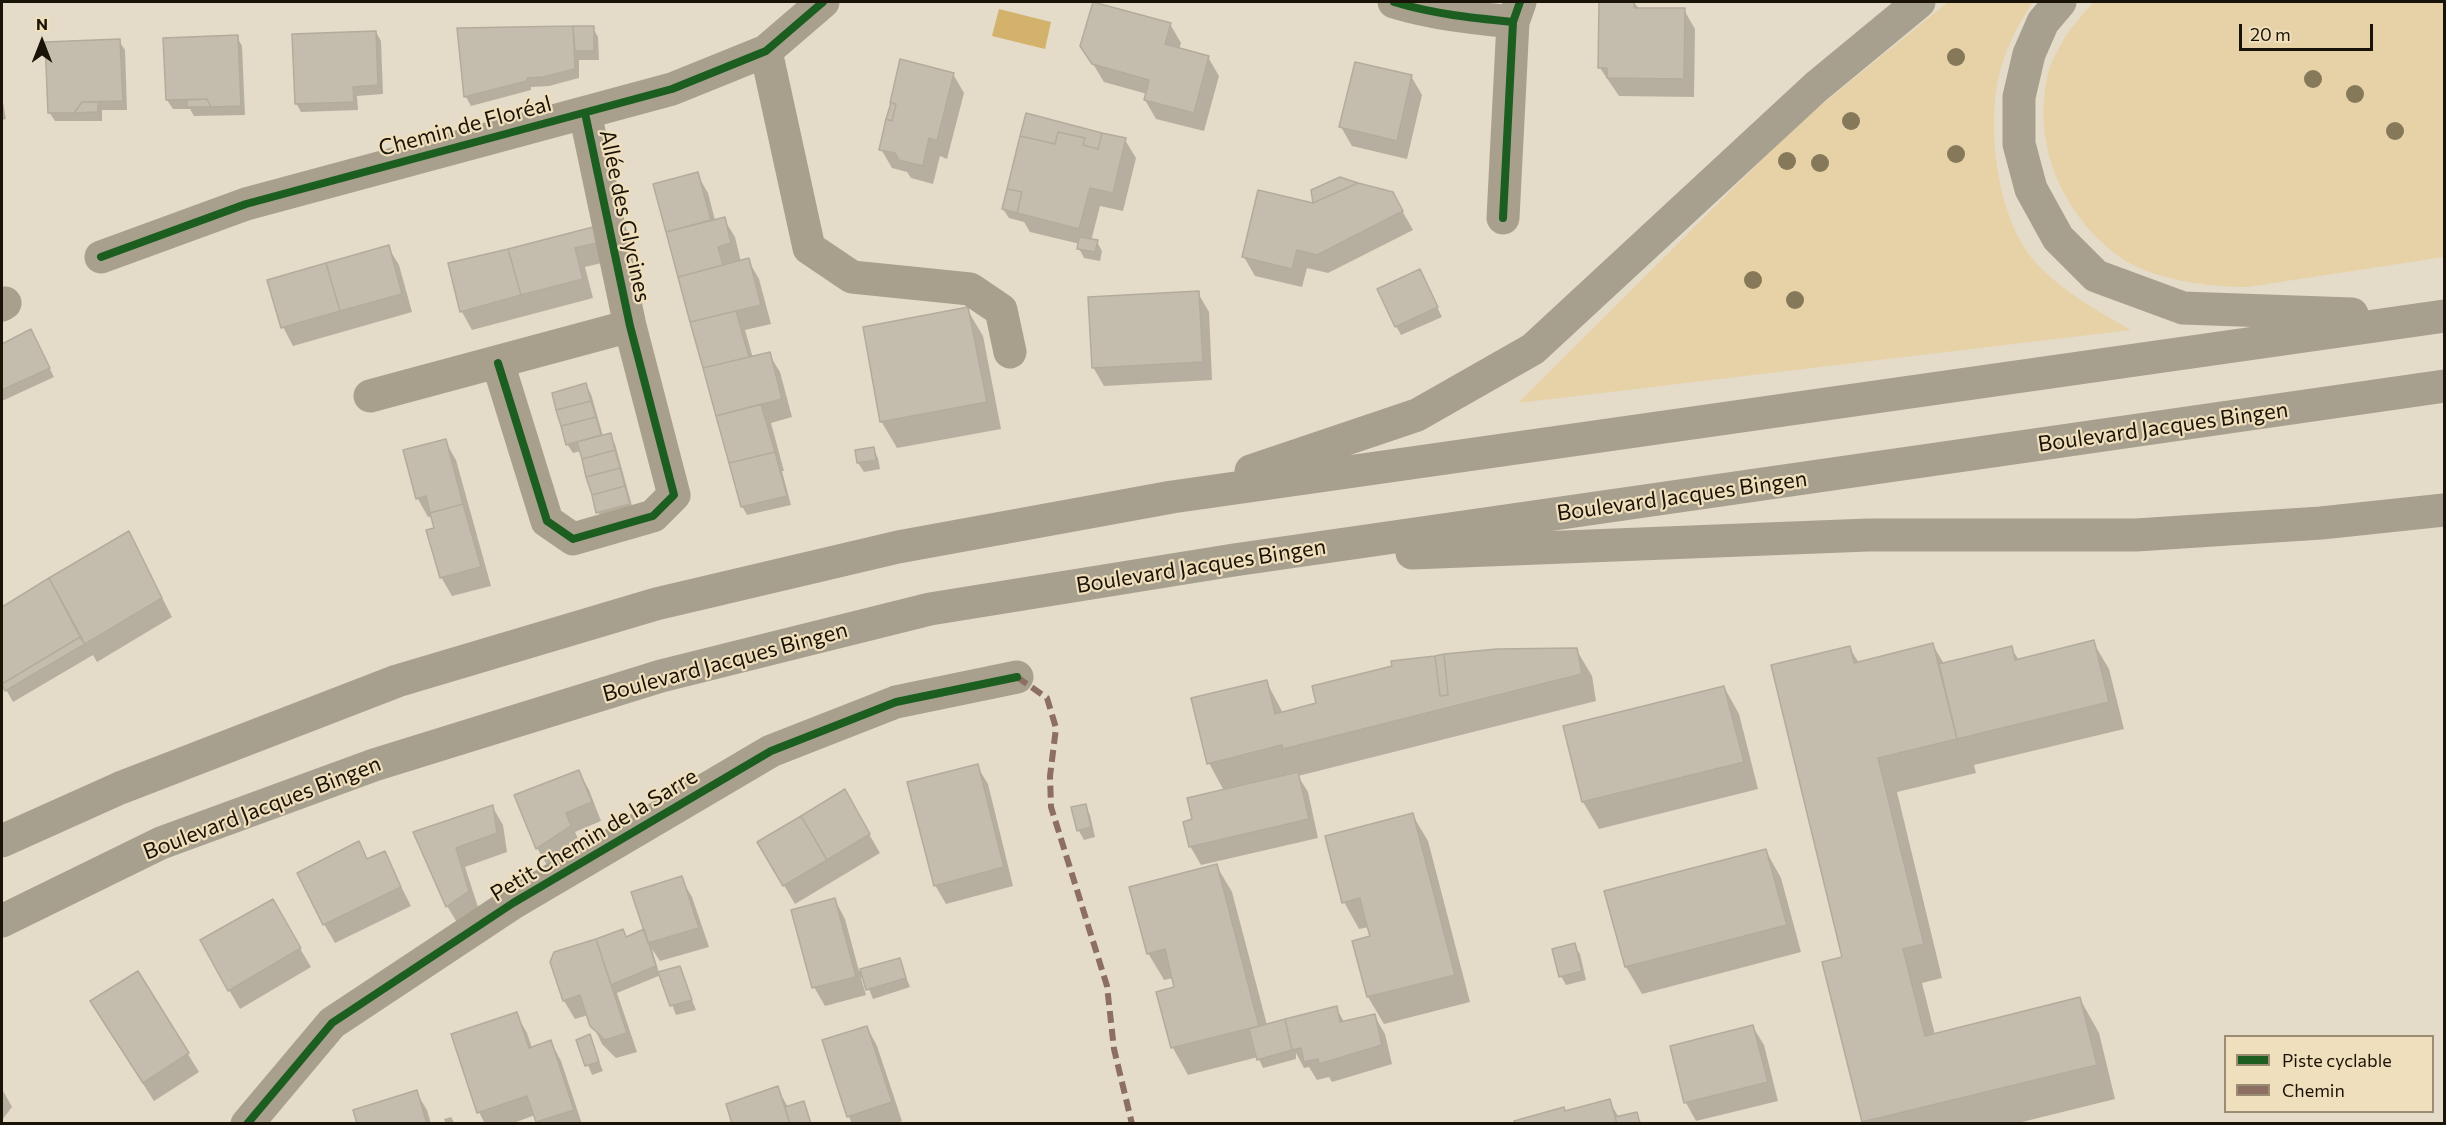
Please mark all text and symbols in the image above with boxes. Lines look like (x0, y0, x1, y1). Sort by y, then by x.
north arrow (12, 12, 72, 72)
scale bar (2242, 12, 2376, 50)
text: N (36, 14, 48, 33)
text: 20 m (2250, 23, 2291, 45)
street label: Chemin de Floréal (376, 90, 554, 162)
street label: Allée des Glycines (594, 127, 656, 305)
street label: Boulevard Jacques Bingen (2036, 396, 2290, 458)
street label: Boulevard Jacques Bingen (1555, 465, 1809, 527)
street label: Boulevard Jacques Bingen (1074, 533, 1328, 599)
street label: Boulevard Jacques Bingen (600, 617, 850, 707)
street label: Boulevard Jacques Bingen (139, 750, 385, 866)
street label: Petit Chemin de la Sarre (486, 763, 702, 907)
legend (2224, 1035, 2434, 1113)
text: Piste cyclable (2282, 1049, 2392, 1071)
text: Chemin (2282, 1079, 2345, 1101)

